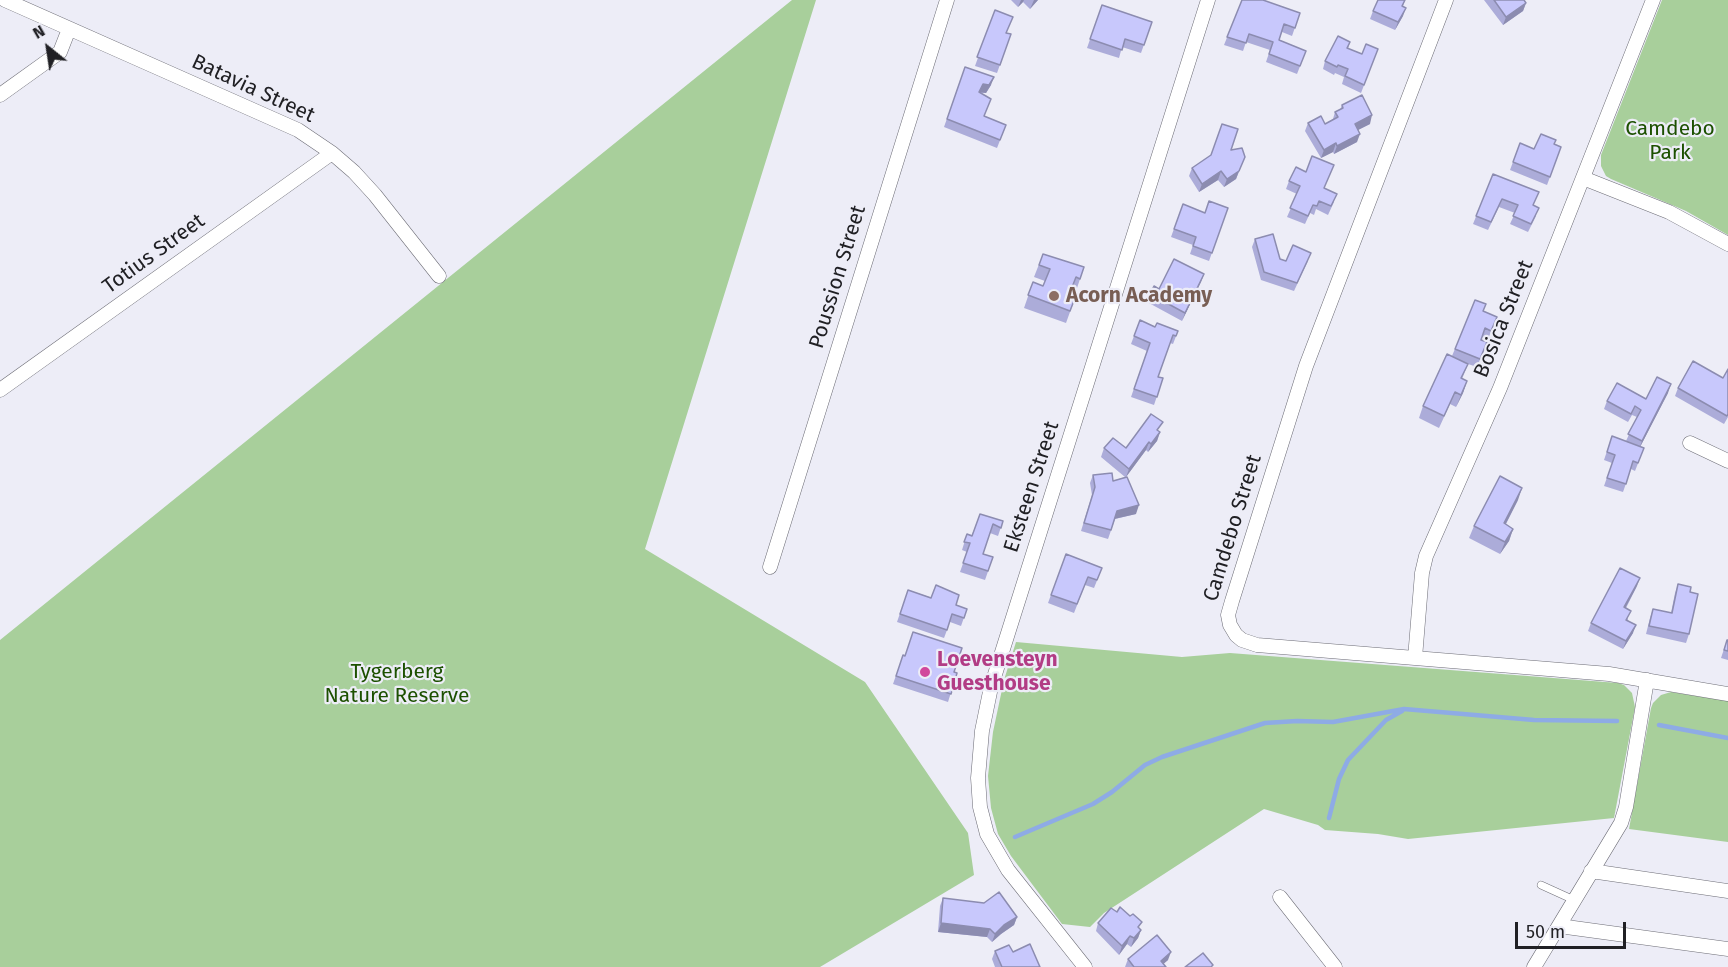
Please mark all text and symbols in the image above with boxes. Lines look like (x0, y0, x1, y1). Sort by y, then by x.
north arrow (18, 18, 78, 78)
text: N (29, 21, 48, 43)
street label: Batavia Street (187, 49, 319, 129)
park label: Camdebo Park (1625, 116, 1715, 166)
street label: Poussion Street (804, 202, 872, 352)
street label: Totius Street (98, 209, 210, 299)
street label: Bosica Street (1469, 257, 1539, 381)
place label: Acorn Academy (1066, 283, 1212, 309)
marker: Acorn Academy (1047, 289, 1061, 303)
street label: Eksteen Street (999, 418, 1065, 556)
street label: Camdebo Street (1199, 452, 1267, 604)
place label: Loevensteyn Guesthouse (937, 647, 1058, 697)
park label: Tygerberg Nature Reserve (325, 659, 469, 709)
marker: Loevensteyn Guesthouse (918, 665, 932, 679)
scale bar (1518, 910, 1629, 948)
text: 50 m (1526, 921, 1565, 943)

